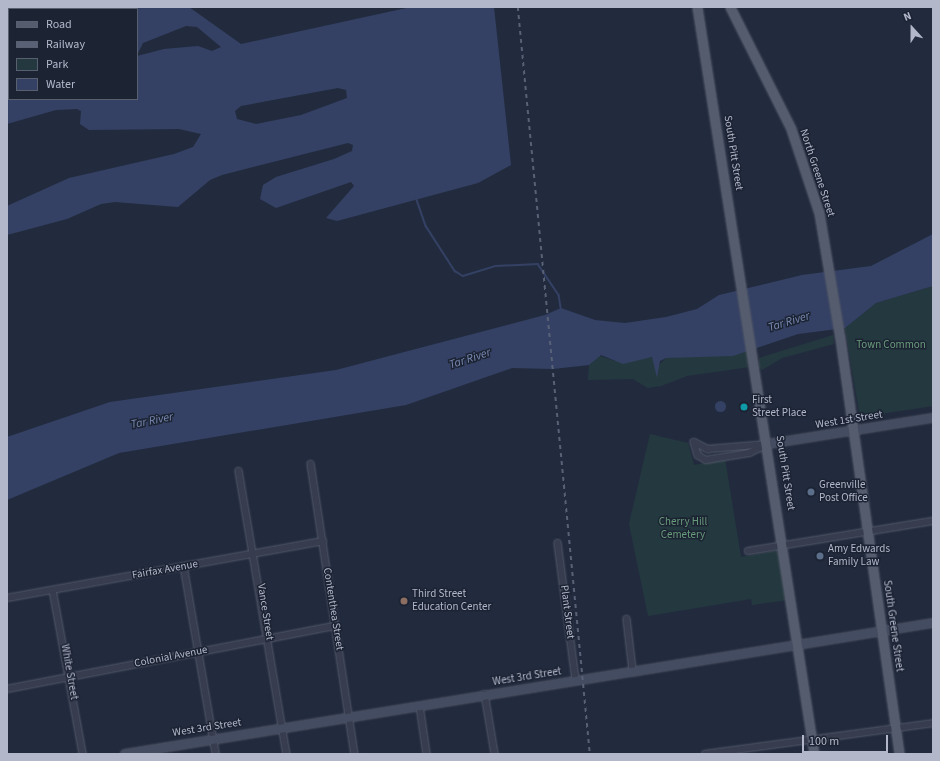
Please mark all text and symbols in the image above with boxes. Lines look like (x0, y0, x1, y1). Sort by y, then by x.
legend (8, 8, 138, 100)
north arrow (892, 8, 932, 48)
text: N (901, 8, 914, 25)
text: Road (46, 16, 72, 33)
text: Railway (46, 36, 85, 53)
text: Park (46, 56, 68, 73)
text: Water (46, 76, 75, 93)
street label: South Pitt Street (721, 115, 745, 191)
street label: North Greene Street (797, 127, 837, 219)
water label: Tar River (766, 309, 812, 335)
park label: Town Common (856, 338, 926, 352)
water label: Tar River (447, 346, 493, 372)
place label: First Street Place (752, 394, 807, 420)
marker: First Street Place (739, 402, 749, 412)
street label: West 1st Street (815, 408, 883, 432)
water label: Tar River (130, 410, 174, 432)
street label: South Pitt Street (773, 435, 797, 511)
place label: Greenville Post Office (819, 479, 868, 505)
marker: Greenville Post Office (806, 487, 816, 497)
park label: Cherry Hill Cemetery (659, 516, 707, 542)
place label: Amy Edwards Family Law (828, 543, 890, 569)
marker: Amy Edwards Family Law (815, 551, 825, 561)
street label: Fairfax Avenue (131, 558, 199, 582)
street label: Contenthea Street (320, 567, 346, 651)
street label: South Greene Street (880, 579, 906, 673)
street label: Vance Street (254, 583, 276, 641)
street label: Plant Street (557, 584, 577, 640)
place label: Third Street Education Center (412, 588, 491, 614)
marker: Third Street Education Center (399, 596, 409, 606)
street label: White Street (58, 643, 80, 701)
street label: Colonial Avenue (133, 643, 209, 671)
street label: West 3rd Street (492, 665, 562, 689)
street label: West 3rd Street (172, 716, 242, 740)
scale bar (804, 727, 890, 753)
text: 100 m (809, 733, 839, 750)

